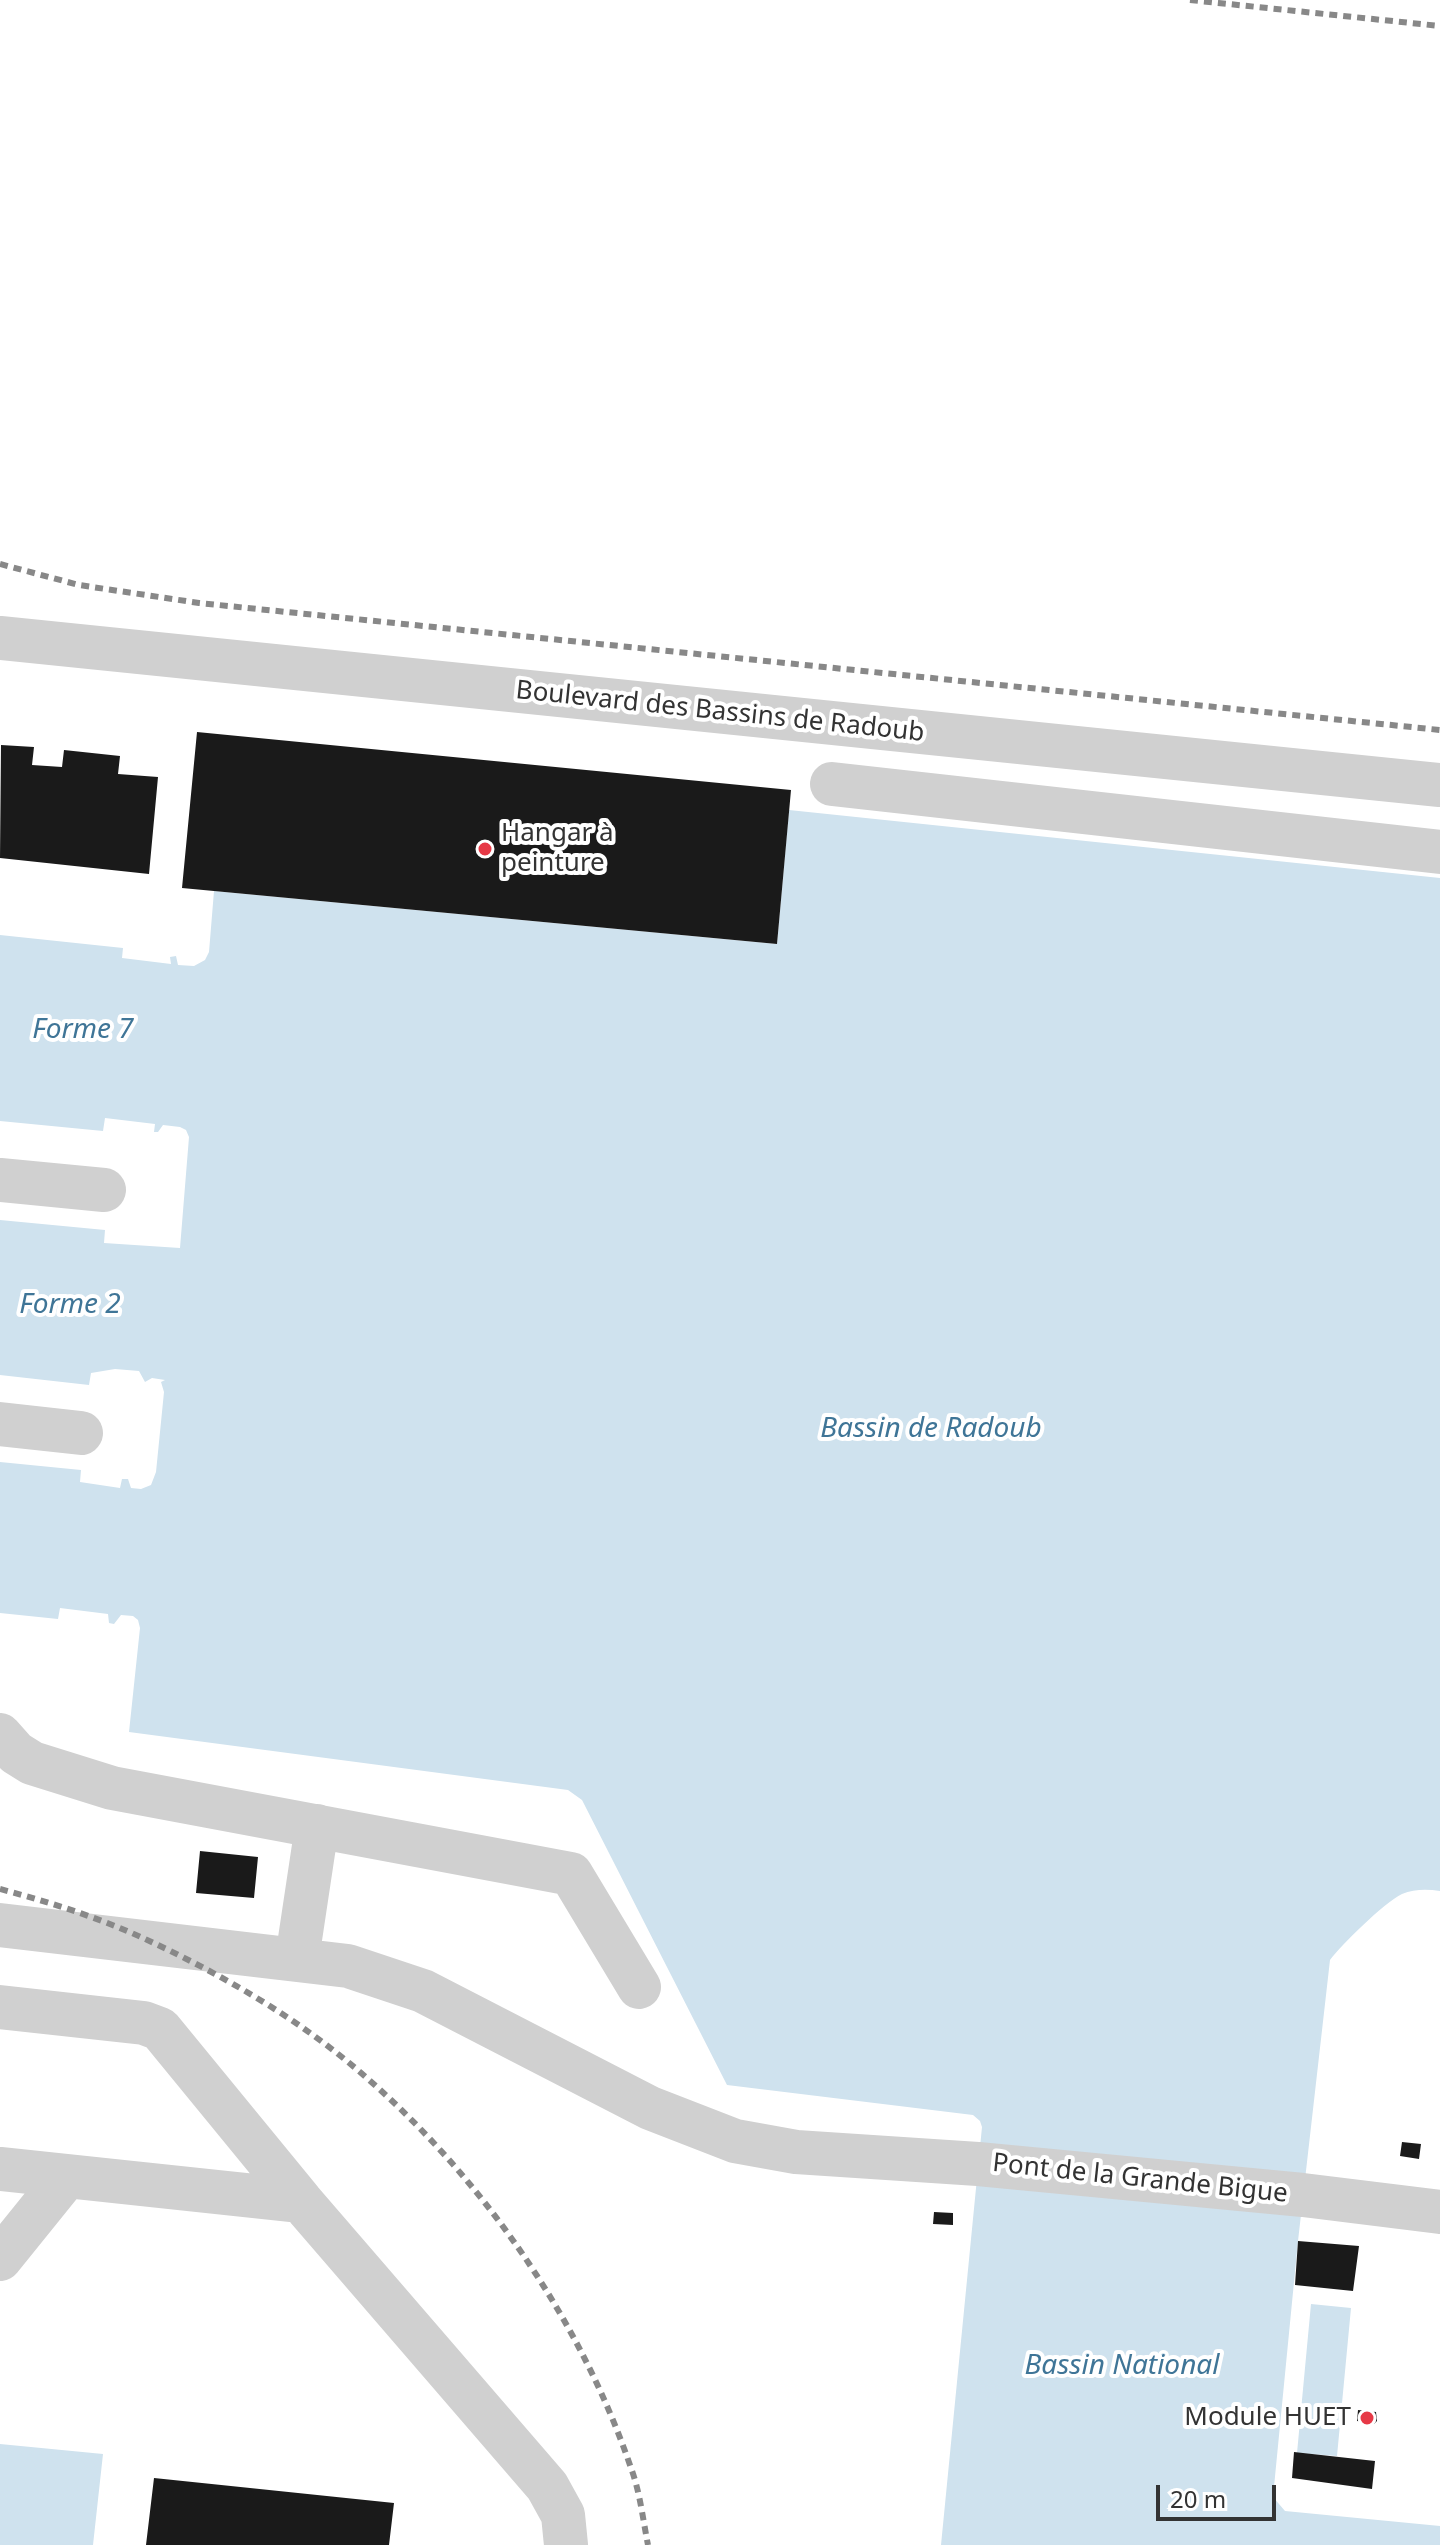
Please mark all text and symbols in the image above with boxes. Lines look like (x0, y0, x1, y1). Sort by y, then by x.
street label: Boulevard des Bassins de Radoub (514, 675, 926, 749)
place label: Hangar à peinture (501, 818, 614, 880)
marker: Hangar à peinture (476, 840, 494, 858)
water label: Forme 7 (32, 1013, 134, 1047)
water label: Forme 2 (19, 1288, 121, 1322)
water label: Bassin de Radoub (820, 1412, 1042, 1446)
street label: Pont de la Grande Bigue (991, 2148, 1289, 2210)
water label: Bassin National (1025, 2349, 1219, 2383)
place label: Module HUET (1184, 2402, 1351, 2434)
marker: Module HUET (1358, 2409, 1376, 2427)
scale bar (1160, 2469, 1280, 2519)
text: 20 m (1170, 2482, 1226, 2515)

